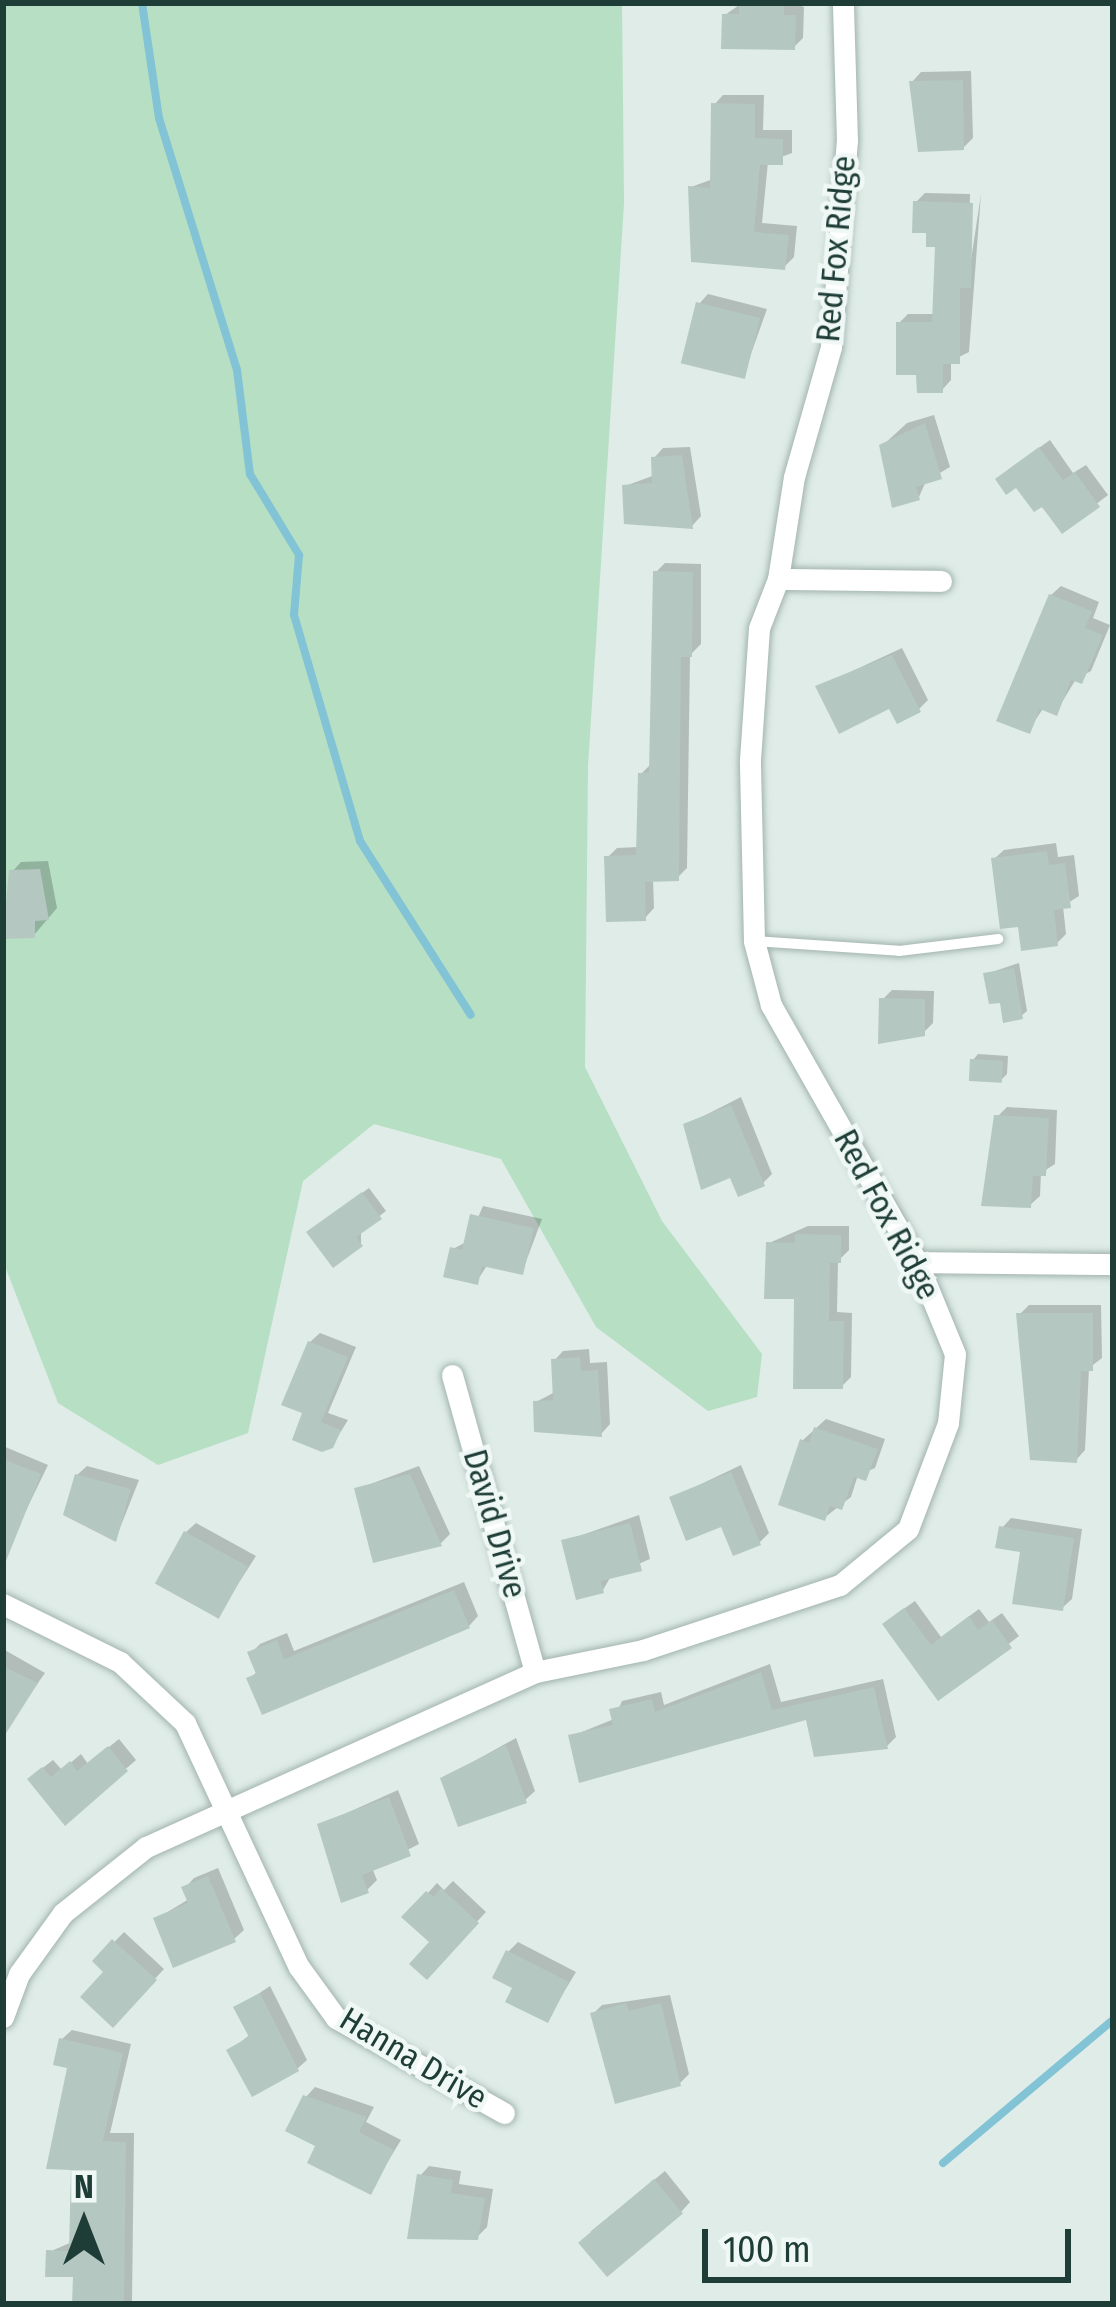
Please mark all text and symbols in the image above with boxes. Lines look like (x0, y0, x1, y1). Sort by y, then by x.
street label: Red Fox Ridge (809, 154, 865, 344)
street label: Red Fox Ridge (825, 1123, 947, 1307)
street label: David Drive (454, 1445, 534, 1603)
street label: Hanna Drive (332, 2000, 494, 2118)
north arrow (24, 2163, 144, 2283)
text: N (74, 2167, 94, 2207)
scale bar (708, 2205, 1077, 2279)
text: 100 m (723, 2228, 811, 2272)

